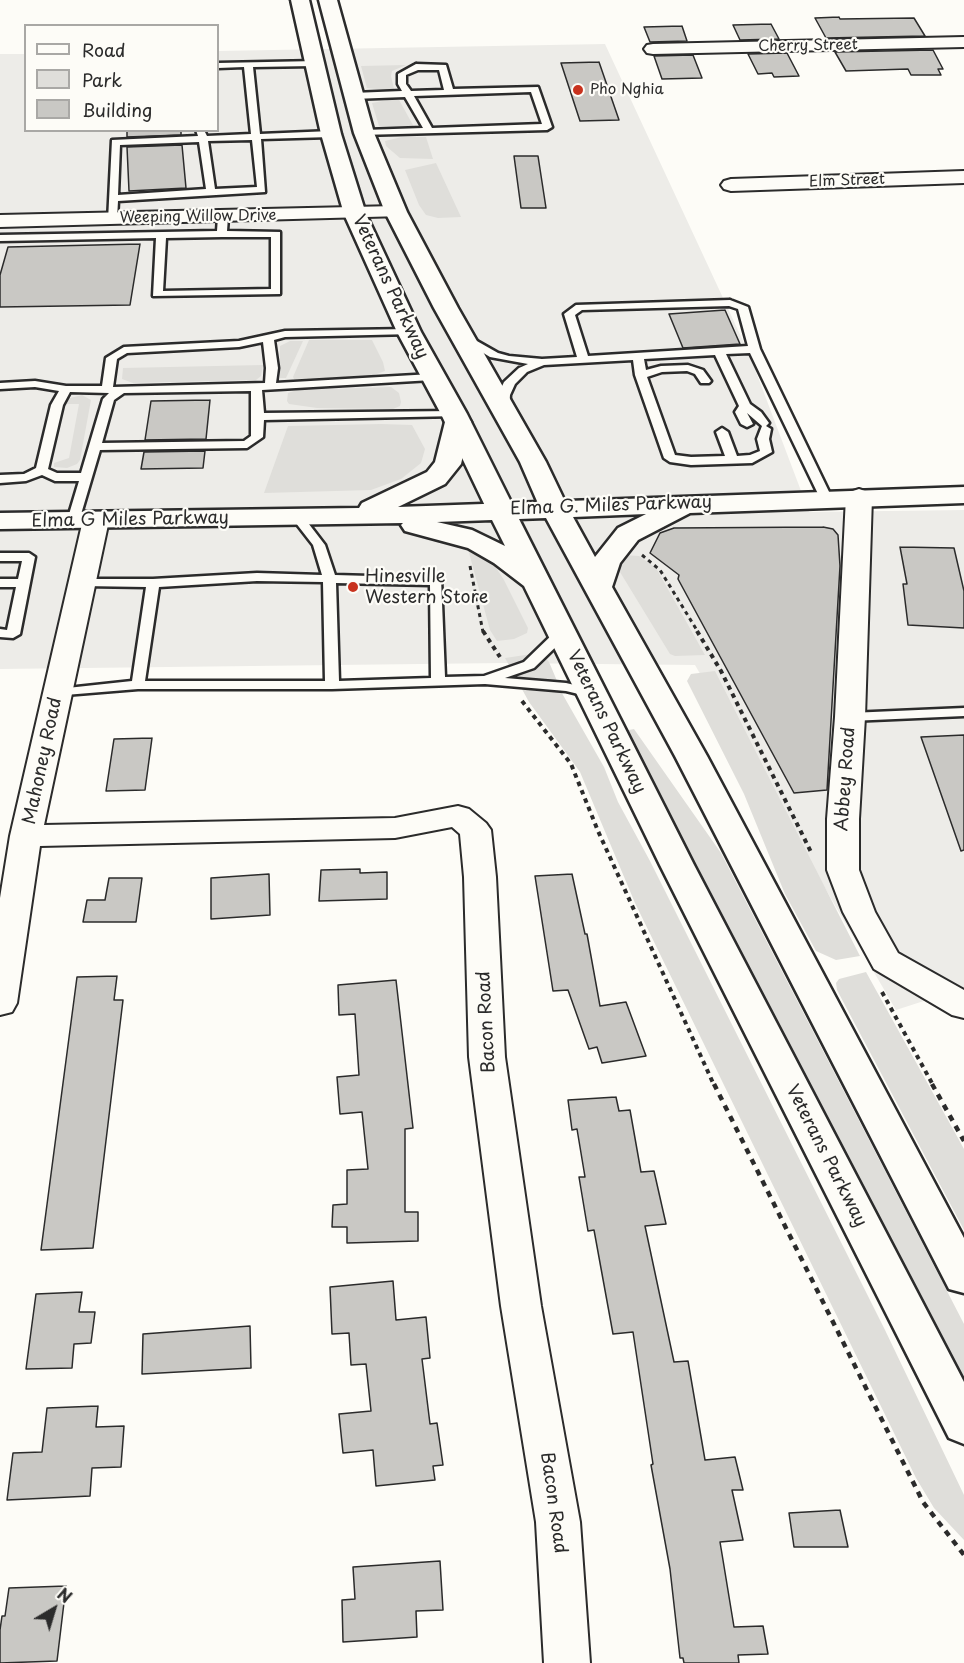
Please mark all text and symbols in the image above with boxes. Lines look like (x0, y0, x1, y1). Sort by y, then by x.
legend (24, 24, 219, 132)
text: Road (82, 36, 126, 63)
street label: Cherry Street (758, 36, 858, 56)
text: Park (82, 66, 122, 93)
place label: Pho Nghia (590, 81, 664, 99)
marker: Pho Nghia (571, 83, 585, 97)
text: Building (82, 96, 152, 123)
street label: Elm Street (809, 171, 885, 191)
street label: Weeping Willow Drive (119, 207, 277, 227)
street label: Veterans Parkway (347, 211, 433, 363)
street label: Elma G. Miles Parkway (510, 492, 712, 520)
street label: Elma G Miles Parkway (31, 507, 229, 533)
place label: Hinesville Western Store (365, 566, 488, 608)
marker: Hinesville Western Store (346, 580, 360, 594)
street label: Veterans Parkway (562, 647, 650, 797)
street label: Mahoney Road (19, 696, 67, 826)
street label: Abbey Road (832, 726, 860, 832)
street label: Bacon Road (474, 970, 500, 1074)
street label: Veterans Parkway (781, 1081, 871, 1231)
street label: Bacon Road (535, 1451, 571, 1555)
north arrow (24, 1579, 84, 1639)
text: N (53, 1581, 77, 1608)

